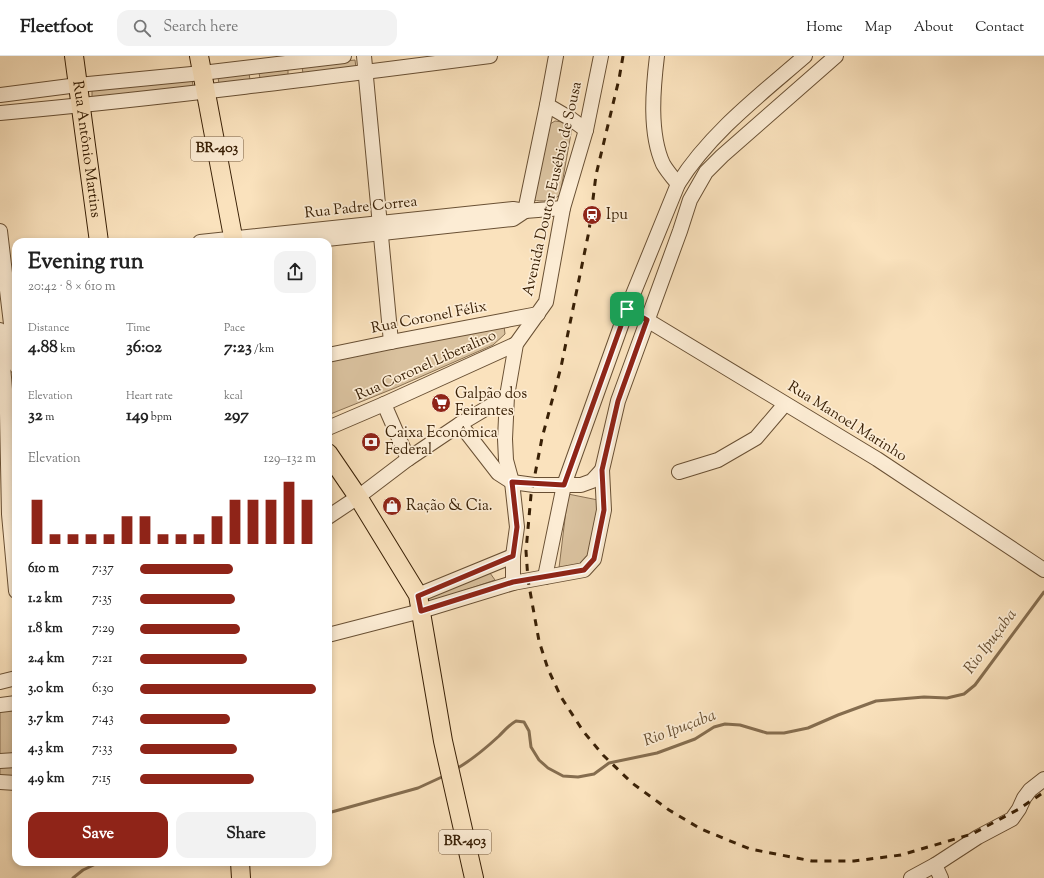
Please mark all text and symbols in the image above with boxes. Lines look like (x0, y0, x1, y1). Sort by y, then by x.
search box (117, 10, 397, 46)
text: Fleetfoot (20, 14, 93, 41)
icon: search (131, 17, 153, 39)
text: Search here (163, 17, 238, 38)
text: Home (806, 18, 843, 38)
text: Map (865, 18, 892, 38)
text: About (914, 18, 953, 38)
text: Contact (975, 18, 1024, 38)
street label: Rua Antônio Martins (67, 79, 106, 219)
street label: Avenida Doutor Eusébio de Sousa (518, 80, 588, 298)
road number: BR-403 (191, 137, 243, 161)
street label: Rua Padre Correa (304, 192, 418, 224)
station icon: Ipu (581, 204, 603, 226)
place label: Ipu (606, 205, 628, 226)
text: Evening run (28, 247, 144, 279)
button: share (274, 251, 316, 293)
text: 20:42 · 8 × 610 m (28, 278, 116, 296)
pin (610, 292, 644, 326)
street label: Rua Coronel Félix (369, 296, 489, 340)
icon: arrive (616, 298, 638, 320)
text: Distance (28, 320, 69, 336)
text: Time (126, 320, 150, 336)
text: Pace (224, 320, 245, 336)
street label: Rua Coronel Liberalino (352, 325, 500, 407)
text: 4.88 (28, 336, 58, 360)
text: 36:02 (126, 336, 162, 360)
text: 7:23 (224, 336, 252, 360)
text: km (58, 341, 75, 357)
text: /km (252, 341, 274, 357)
street label: Rua Manoel Marinho (783, 377, 911, 467)
place label: Galpão dos Feirantes (455, 384, 527, 422)
text: Elevation (28, 388, 73, 404)
text: Heart rate (126, 388, 173, 404)
text: kcal (224, 388, 243, 404)
supermarket icon: Galpão dos Feirantes (430, 392, 452, 414)
text: 32 (28, 404, 43, 428)
text: 149 (126, 404, 148, 428)
text: 297 (224, 404, 249, 428)
text: m (43, 409, 54, 425)
text: bpm (148, 409, 172, 425)
place label: Caixa Econômica Federal (385, 423, 498, 461)
bank icon: Caixa Econômica Federal (360, 431, 382, 453)
text: Elevation (28, 450, 81, 468)
text: 129–132 m (264, 450, 316, 468)
shop icon: Ração & Cia. (381, 495, 403, 517)
place label: Ração & Cia. (406, 496, 493, 517)
text: 610 m (28, 560, 59, 578)
text: 7:37 (92, 560, 114, 578)
text: 1.2 km (28, 590, 62, 608)
text: 7:35 (92, 590, 112, 608)
water label: Rio Ipuçaba (959, 605, 1023, 679)
text: 1.8 km (28, 620, 63, 638)
text: 7:29 (92, 620, 114, 638)
text: 2.4 km (28, 650, 65, 668)
text: 7:21 (92, 650, 112, 668)
text: 3.0 km (28, 680, 64, 698)
text: 6:30 (92, 680, 114, 698)
water label: Rio Ipuçaba (640, 705, 720, 753)
text: 3.7 km (28, 710, 64, 728)
text: 7:43 (92, 710, 114, 728)
text: 4.3 km (28, 740, 64, 758)
text: 7:33 (92, 740, 112, 758)
text: 4.9 km (28, 770, 65, 788)
text: 7:15 (92, 770, 111, 788)
button: Save (28, 812, 168, 858)
button: Share (176, 812, 316, 858)
road number: BR-403 (439, 830, 491, 854)

